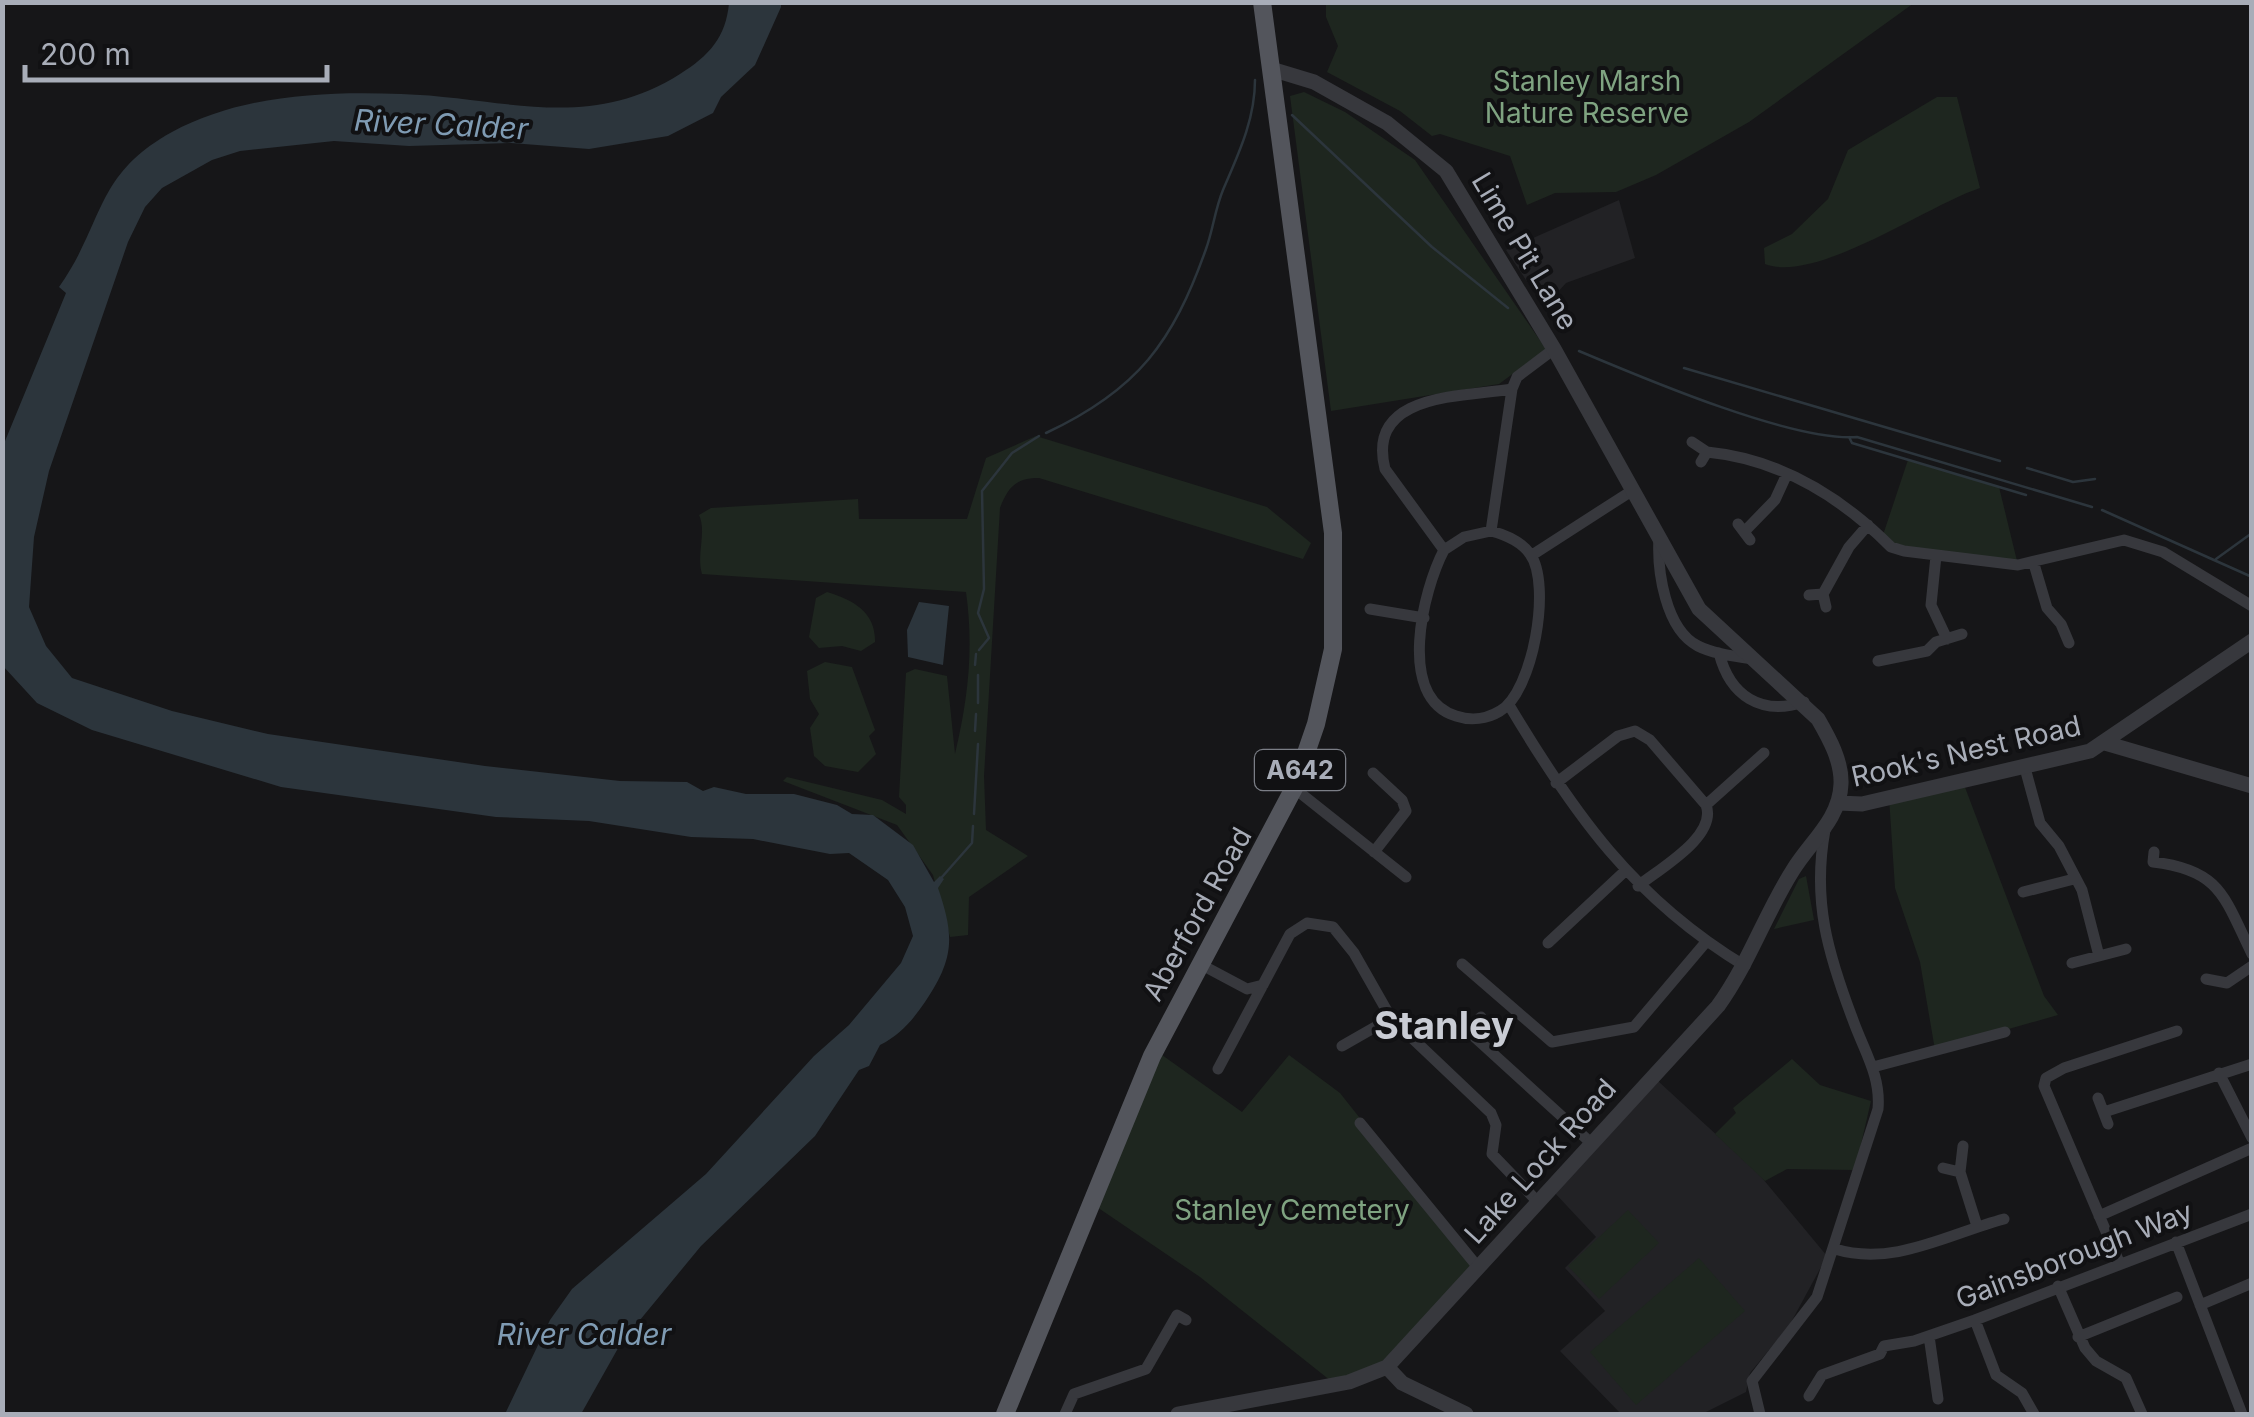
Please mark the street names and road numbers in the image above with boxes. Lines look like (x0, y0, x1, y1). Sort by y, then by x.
street label: Lime Pit Lane (1465, 166, 1585, 336)
street label: Rook's Nest Road (1848, 708, 2084, 794)
road number: A642 (1255, 750, 1345, 790)
street label: Aberford Road (1135, 821, 1259, 1007)
street label: Lake Lock Road (1457, 1072, 1623, 1250)
street label: Gainsborough Way (1951, 1194, 2197, 1316)

